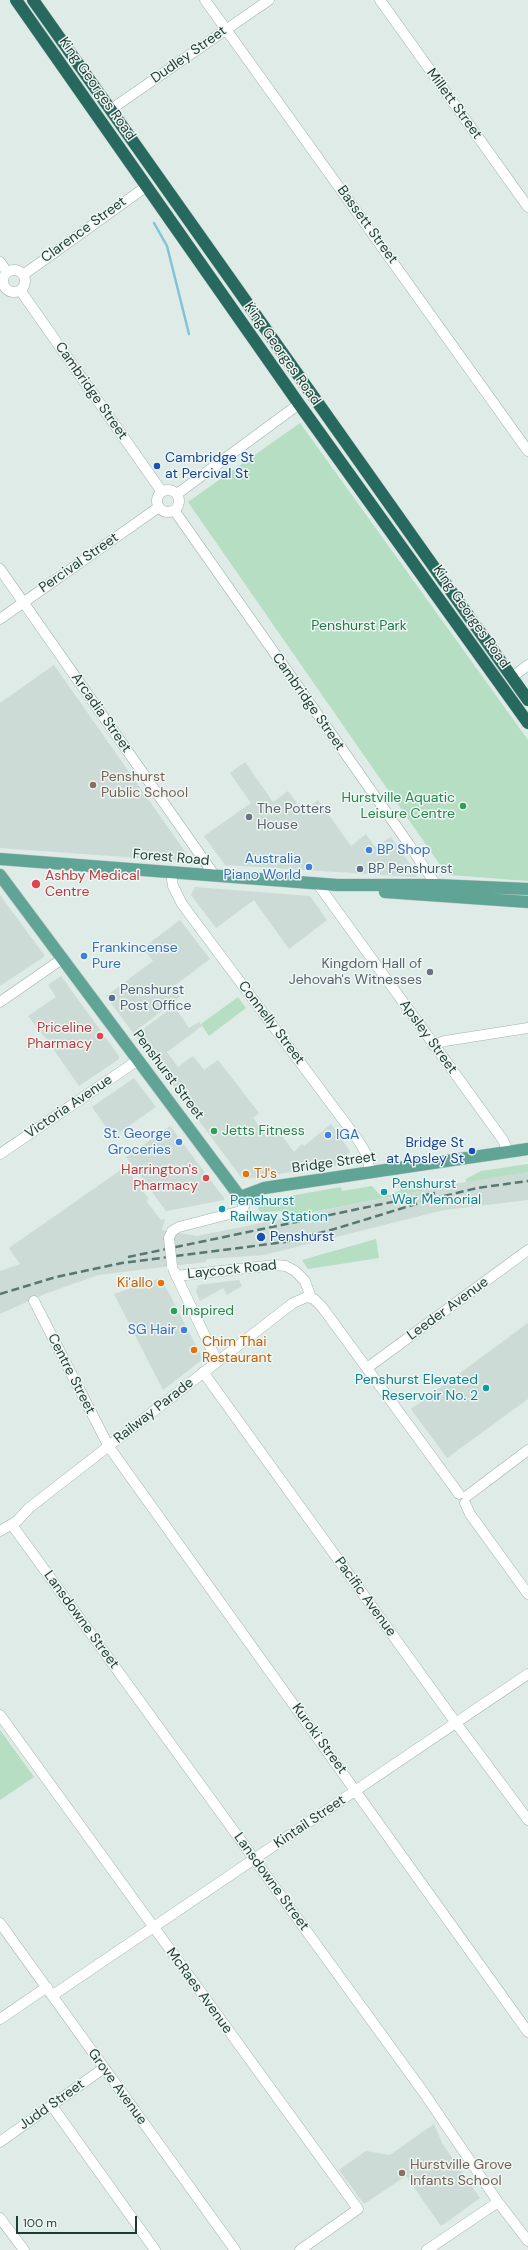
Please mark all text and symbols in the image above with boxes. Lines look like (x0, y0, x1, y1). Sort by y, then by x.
street label: Dudley Street (148, 23, 230, 87)
street label: King Georges Road (55, 34, 139, 144)
street label: Millett Street (423, 65, 485, 143)
street label: Bassett Street (333, 183, 401, 267)
street label: Clarence Street (38, 194, 130, 266)
street label: King Georges Road (240, 299, 324, 409)
street label: Cambridge Street (51, 339, 131, 443)
place label: Cambridge St at Percival St (165, 450, 254, 482)
marker: Cambridge St at Percival St (152, 461, 162, 471)
street label: Percival Street (36, 529, 122, 597)
street label: King Georges Road (429, 562, 513, 672)
park label: Penshurst Park (311, 618, 407, 634)
street label: Cambridge Street (268, 650, 348, 754)
street label: Arcadia Street (67, 670, 135, 756)
place label: Penshurst Public School (101, 769, 188, 802)
marker: Penshurst Public School (88, 780, 98, 790)
place label: Hurstville Aquatic Leisure Centre (341, 790, 455, 822)
place label: The Potters House (257, 801, 331, 834)
marker: Hurstville Aquatic Leisure Centre (458, 801, 468, 811)
marker: The Potters House (244, 812, 254, 822)
place label: BP Shop (377, 842, 431, 858)
marker: BP Shop (364, 845, 374, 855)
street label: Forest Road (132, 846, 210, 870)
place label: Australia Piano World (224, 851, 301, 884)
place label: BP Penshurst (368, 861, 452, 877)
marker: Australia Piano World (304, 862, 314, 872)
marker: BP Penshurst (355, 864, 365, 874)
place label: Ashby Medical Centre (45, 868, 140, 900)
marker: Ashby Medical Centre (30, 878, 42, 890)
place label: Frankincense Pure (92, 940, 178, 972)
marker: Frankincense Pure (79, 951, 89, 961)
place label: Kingdom Hall of Jehovah's Witnesses (289, 956, 422, 988)
marker: Kingdom Hall of Jehovah's Witnesses (425, 967, 435, 977)
street label: Connelly Street (234, 978, 308, 1068)
place label: Penshurst Post Office (120, 982, 191, 1014)
marker: Penshurst Post Office (107, 993, 117, 1003)
street label: Apsley Street (396, 997, 460, 1077)
place label: Priceline Pharmacy (27, 1020, 92, 1052)
street label: Penshurst Street (129, 1027, 207, 1123)
marker: Priceline Pharmacy (95, 1031, 105, 1041)
street label: Victoria Avenue (22, 1072, 116, 1142)
place label: Jetts Fitness (222, 1123, 305, 1139)
place label: St. George Groceries (104, 1126, 171, 1158)
marker: Jetts Fitness (209, 1126, 219, 1136)
place label: IGA (336, 1127, 359, 1143)
marker: IGA (323, 1130, 333, 1140)
place label: Bridge St at Apsley St (386, 1135, 464, 1168)
marker: St. George Groceries (174, 1137, 184, 1147)
marker: Bridge St at Apsley St (467, 1146, 477, 1156)
street label: Bridge Street (291, 1149, 377, 1177)
place label: Harrington's Pharmacy (121, 1162, 198, 1194)
place label: TJ's (254, 1166, 277, 1182)
marker: TJ's (241, 1169, 251, 1179)
marker: Harrington's Pharmacy (201, 1173, 211, 1183)
place label: Penshurst War Memorial (392, 1176, 481, 1208)
marker: Penshurst War Memorial (379, 1187, 389, 1197)
place label: Penshurst Railway Station (230, 1193, 328, 1226)
marker: Penshurst Railway Station (217, 1204, 227, 1214)
place label: Penshurst (270, 1229, 334, 1245)
marker: Penshurst (255, 1231, 267, 1243)
street label: Laycock Road (187, 1257, 277, 1283)
street label: Leeder Avenue (404, 1274, 492, 1344)
place label: Ki'allo (117, 1275, 153, 1291)
marker: Ki'allo (156, 1278, 166, 1288)
place label: Inspired (182, 1303, 234, 1319)
marker: Inspired (169, 1306, 179, 1316)
place label: SG Hair (128, 1322, 176, 1338)
marker: SG Hair (179, 1325, 189, 1335)
street label: Centre Street (44, 1331, 98, 1417)
place label: Chim Thai Restaurant (202, 1334, 272, 1366)
marker: Chim Thai Restaurant (189, 1345, 199, 1355)
place label: Penshurst Elevated Reservoir No. 2 (355, 1372, 478, 1404)
street label: Railway Parade (111, 1375, 197, 1447)
marker: Penshurst Elevated Reservoir No. 2 (481, 1383, 491, 1393)
street label: Pacific Avenue (331, 1554, 399, 1640)
street label: Lansdowne Street (40, 1568, 122, 1672)
street label: Kuroki Street (288, 1700, 350, 1778)
street label: Kintail Street (271, 1792, 349, 1852)
street label: Lansdowne Street (230, 1830, 312, 1934)
street label: McRaes Avenue (162, 1945, 236, 2037)
street label: Grove Avenue (84, 2046, 150, 2128)
street label: Judd Street (16, 2076, 88, 2134)
place label: Hurstville Grove Infants School (410, 2157, 512, 2190)
marker: Hurstville Grove Infants School (397, 2168, 407, 2178)
scale bar (18, 2208, 139, 2234)
text: 100 m (23, 2215, 57, 2231)

